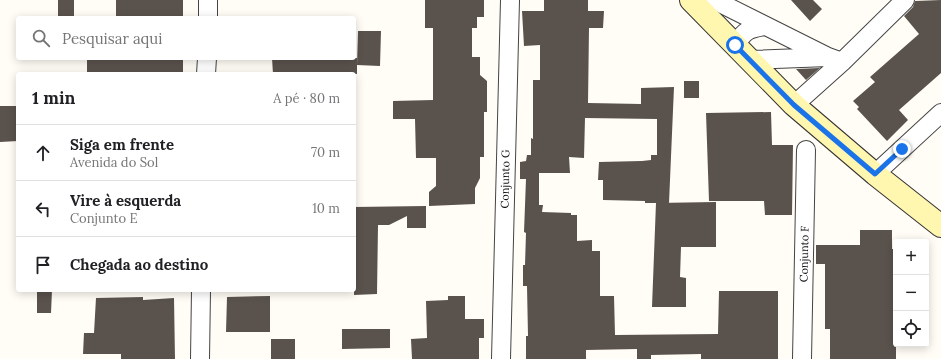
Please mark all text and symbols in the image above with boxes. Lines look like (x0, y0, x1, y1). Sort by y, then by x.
search box (16, 16, 356, 60)
icon: search (30, 27, 52, 49)
text: Pesquisar aqui (62, 29, 162, 48)
route start (726, 36, 744, 54)
text: 1 min (32, 87, 75, 109)
text: A pé · 80 m (273, 90, 340, 107)
text: Siga em frente (70, 135, 174, 154)
route end (893, 140, 911, 158)
icon: ahead (32, 142, 54, 164)
text: 70 m (311, 144, 340, 161)
street label: Conjunto G (497, 149, 513, 208)
text: Avenida do Sol (70, 154, 158, 171)
text: Vire à esquerda (70, 191, 181, 210)
icon: left (32, 198, 54, 220)
text: 10 m (312, 200, 340, 217)
text: Conjunto E (70, 210, 138, 227)
street label: Conjunto F (797, 226, 811, 282)
map controls (893, 239, 929, 347)
button: + (893, 239, 929, 275)
icon: arrive (32, 254, 54, 276)
text: Chegada ao destino (70, 255, 208, 274)
button: − (893, 275, 929, 311)
button: locate (893, 311, 929, 347)

